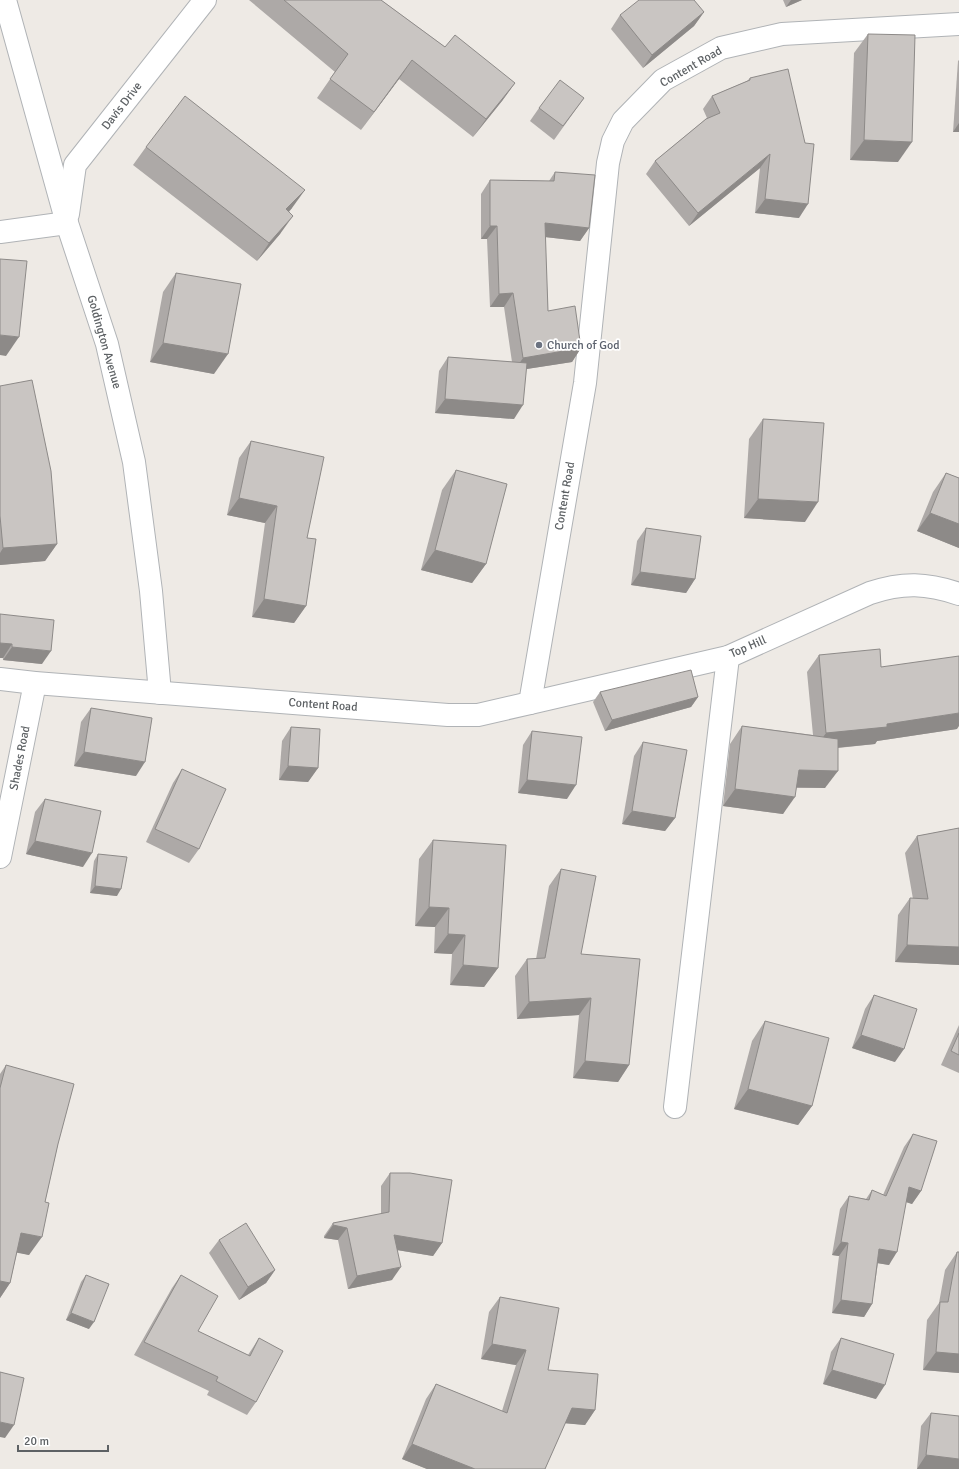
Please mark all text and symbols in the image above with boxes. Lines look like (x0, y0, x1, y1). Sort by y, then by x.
street label: Content Road (657, 43, 725, 91)
street label: Davis Drive (99, 79, 145, 133)
street label: Goldington Avenue (83, 293, 125, 391)
place label: Church of God (547, 338, 620, 353)
marker: Church of God (534, 340, 544, 350)
street label: Content Road (552, 461, 578, 531)
street label: Top Hill (727, 632, 769, 661)
street label: Content Road (288, 695, 358, 715)
street label: Shades Road (6, 725, 34, 791)
scale bar (18, 1427, 108, 1453)
text: 20 m (24, 1434, 49, 1449)

